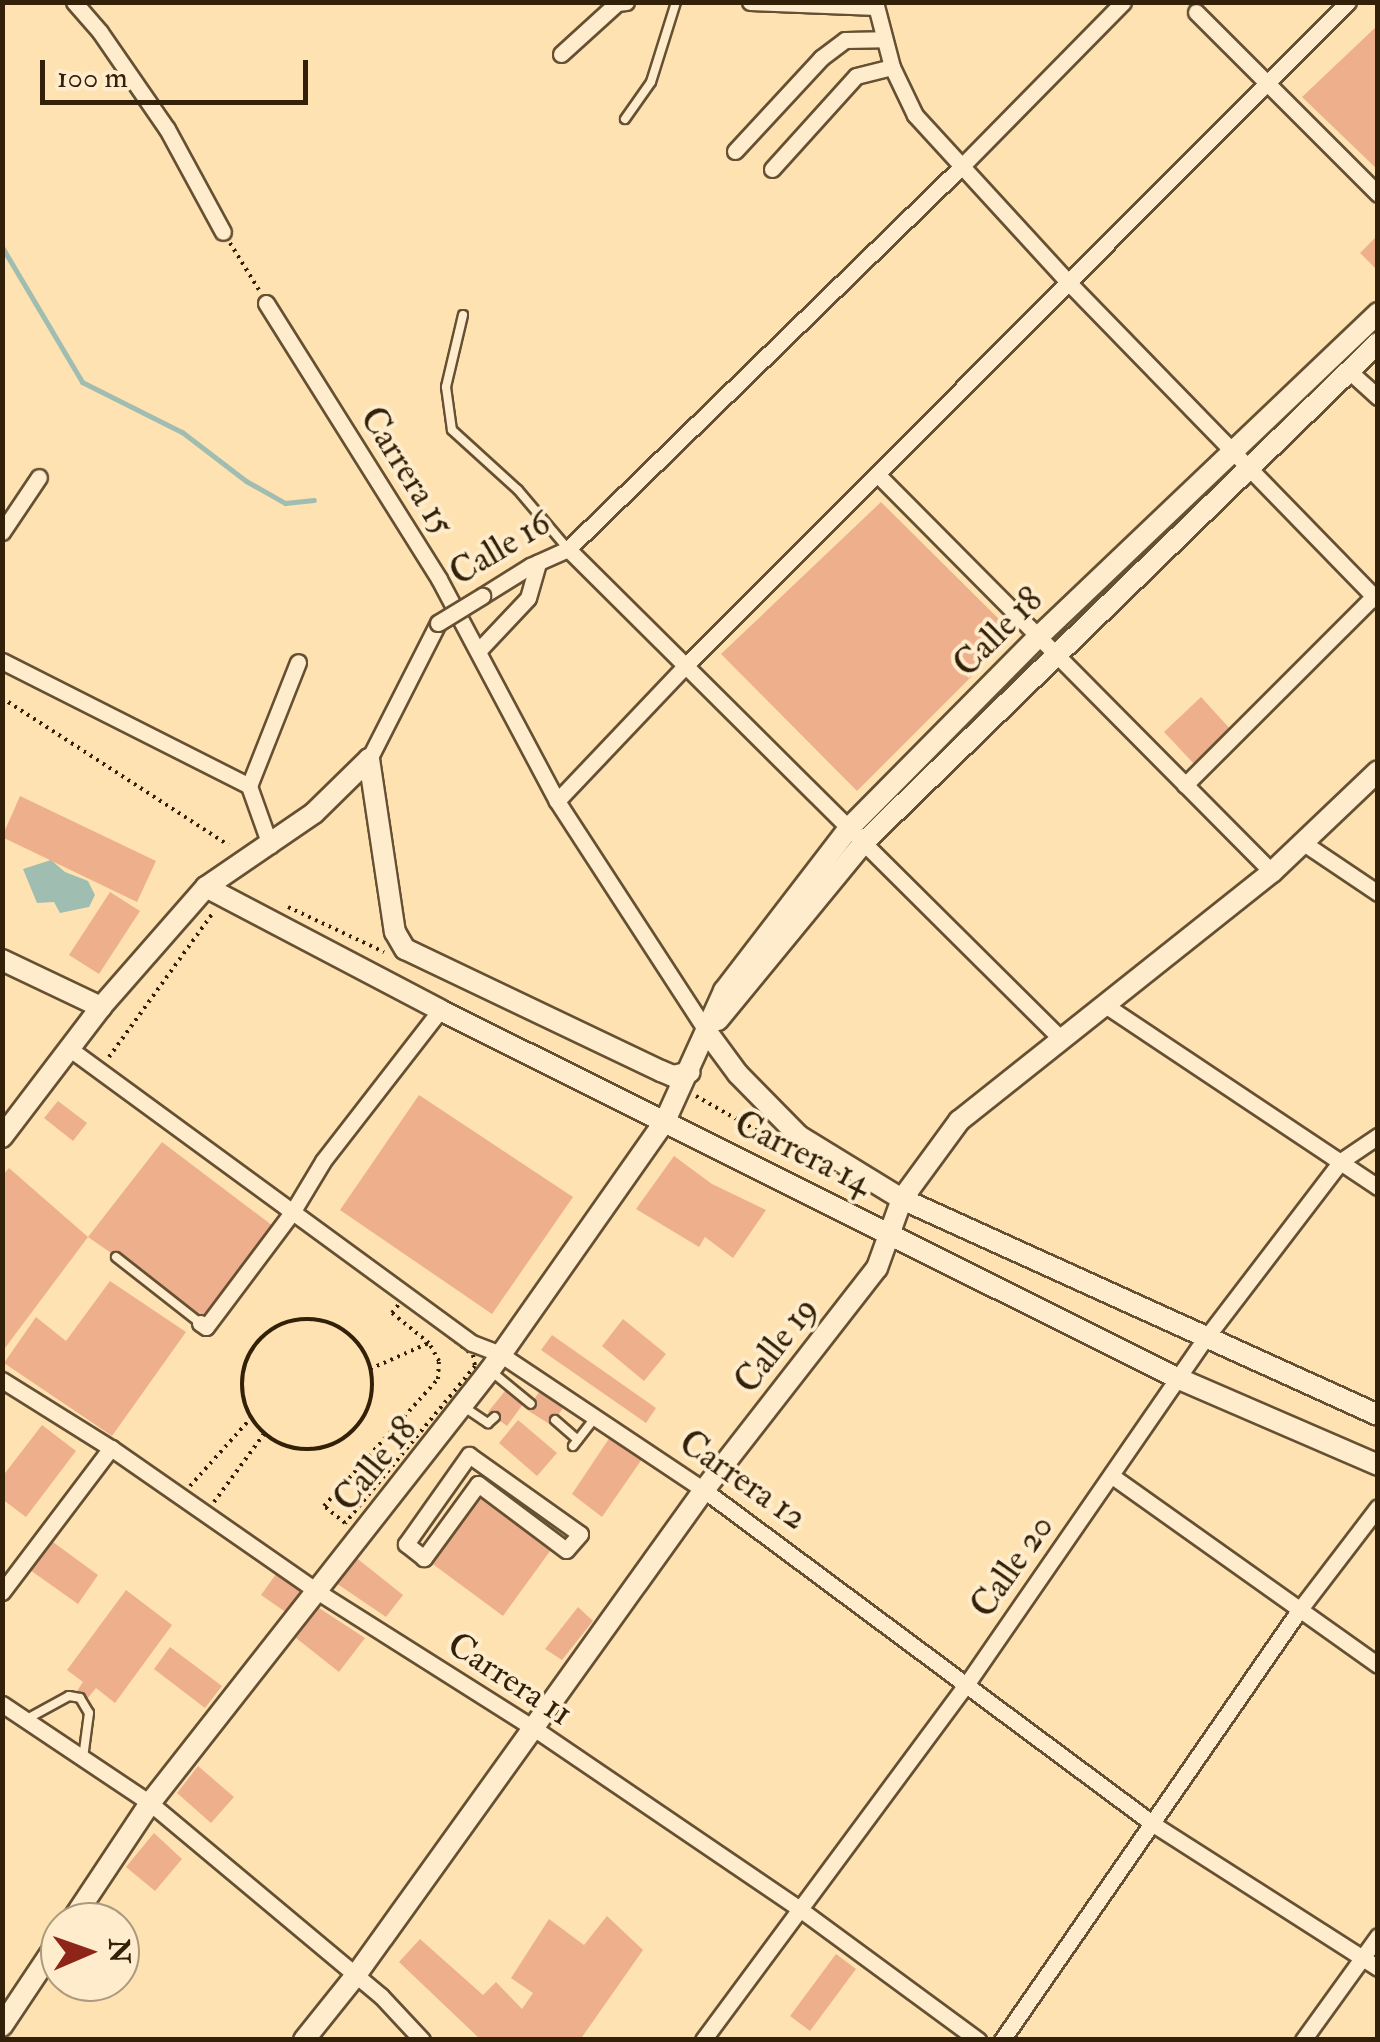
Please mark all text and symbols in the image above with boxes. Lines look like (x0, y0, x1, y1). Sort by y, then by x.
scale bar (45, 40, 312, 102)
text: 100 m (57, 59, 128, 96)
street label: Carrera 15 (351, 399, 463, 543)
street label: Calle 16 (442, 502, 558, 594)
street label: Calle 18 (945, 579, 1051, 685)
street label: Carrera 14 (728, 1102, 878, 1204)
street label: Calle 19 (726, 1289, 826, 1401)
street label: Calle 18 (325, 1409, 425, 1519)
street label: Carrera 12 (671, 1421, 815, 1539)
street label: Calle 20 (962, 1507, 1062, 1625)
street label: Carrera 11 (440, 1623, 580, 1735)
north arrow (40, 1902, 140, 2002)
text: N (101, 1938, 136, 1964)

